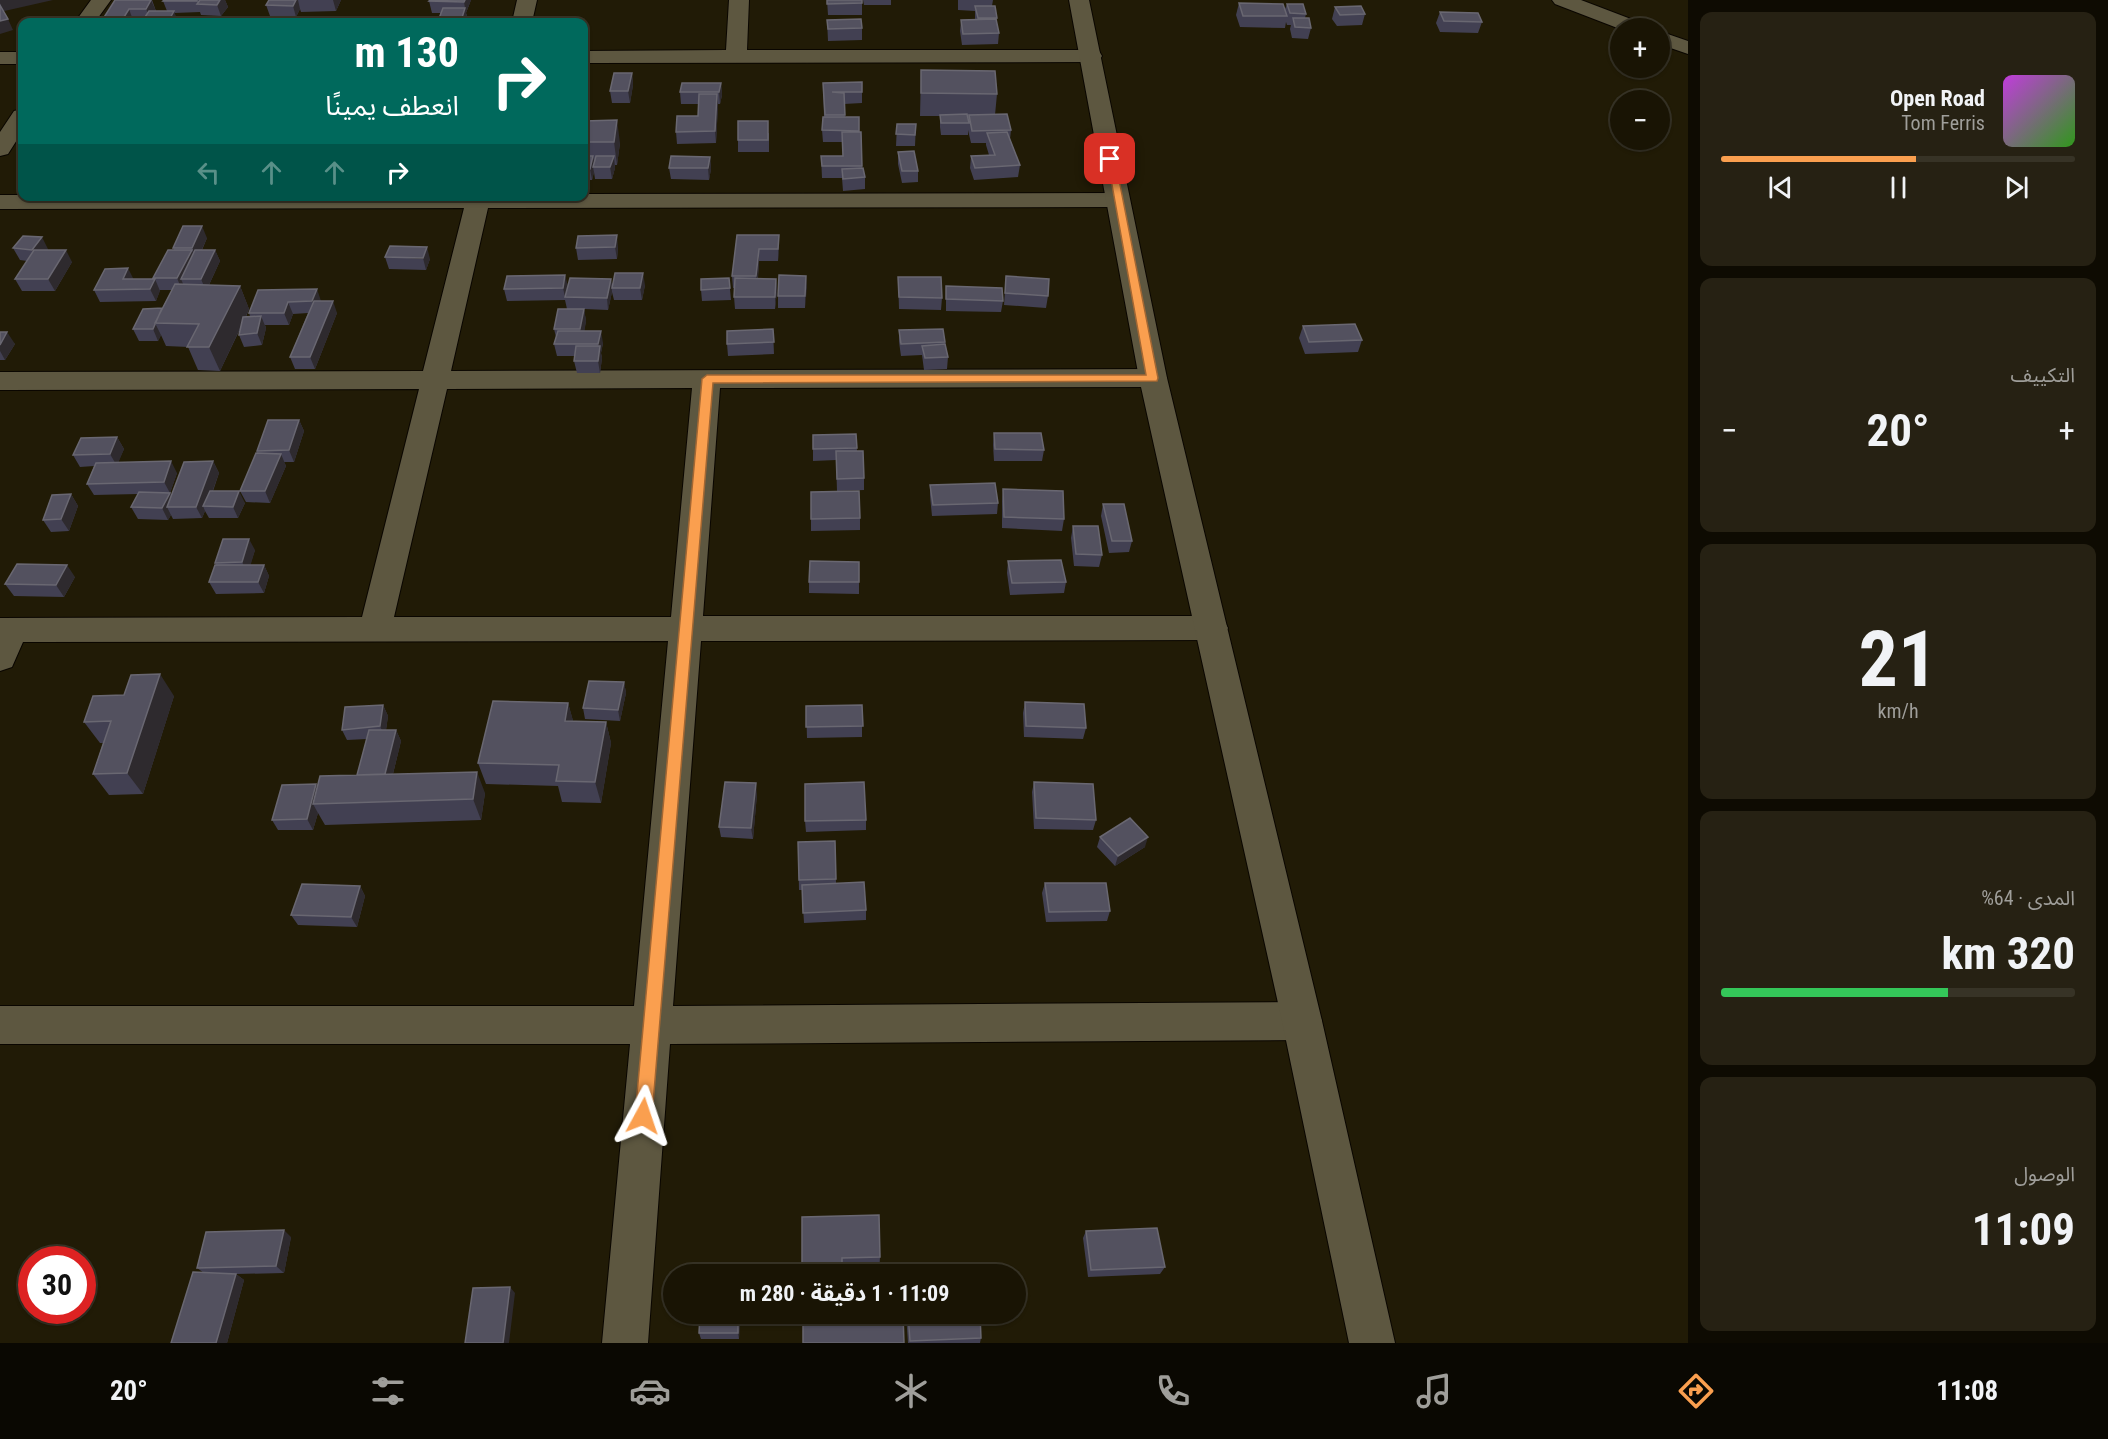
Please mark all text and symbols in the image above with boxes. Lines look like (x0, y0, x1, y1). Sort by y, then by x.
map controls (1610, 18, 1670, 150)
button: + (1610, 18, 1670, 78)
text: 130 m (354, 28, 459, 77)
icon: right (480, 42, 558, 120)
text: Open Road (1890, 86, 1985, 111)
text: انعطف يمينًا (325, 90, 459, 122)
button: − (1610, 90, 1670, 150)
text: Tom Ferris (1901, 111, 1985, 135)
pin (1084, 133, 1135, 184)
icon: arrive (1093, 142, 1126, 175)
icon: left (192, 156, 225, 189)
icon: ahead (255, 156, 288, 189)
icon: ahead (318, 156, 351, 189)
icon: right (381, 156, 414, 189)
icon: previous (1764, 171, 1797, 204)
icon: pause (1882, 171, 1915, 204)
icon: next (2000, 171, 2033, 204)
text: التكييف (2011, 363, 2075, 387)
text: 20° (1867, 404, 1930, 457)
text: − (1721, 411, 1738, 450)
text: + (2059, 411, 2075, 450)
text: 21 (1859, 614, 1937, 705)
text: km/h (1877, 699, 1919, 723)
text: المدى · 64% (1981, 886, 2075, 910)
text: 320 km (1942, 927, 2075, 980)
position arrow (611, 1084, 675, 1148)
text: الوصول (2014, 1162, 2075, 1186)
text: 11:09 (1972, 1203, 2075, 1256)
speed limit sign: 30 (18, 1246, 96, 1324)
text: 11:09 · 1 دقيقة · 280 m (740, 1281, 949, 1306)
icon: filters (367, 1370, 409, 1412)
icon: car (629, 1370, 671, 1412)
icon: climate (890, 1370, 932, 1412)
icon: phone (1152, 1370, 1194, 1412)
icon: music (1413, 1370, 1455, 1412)
icon: directions (1675, 1370, 1717, 1412)
text: 20° (110, 1375, 148, 1407)
text: 11:08 (1936, 1375, 1998, 1407)

